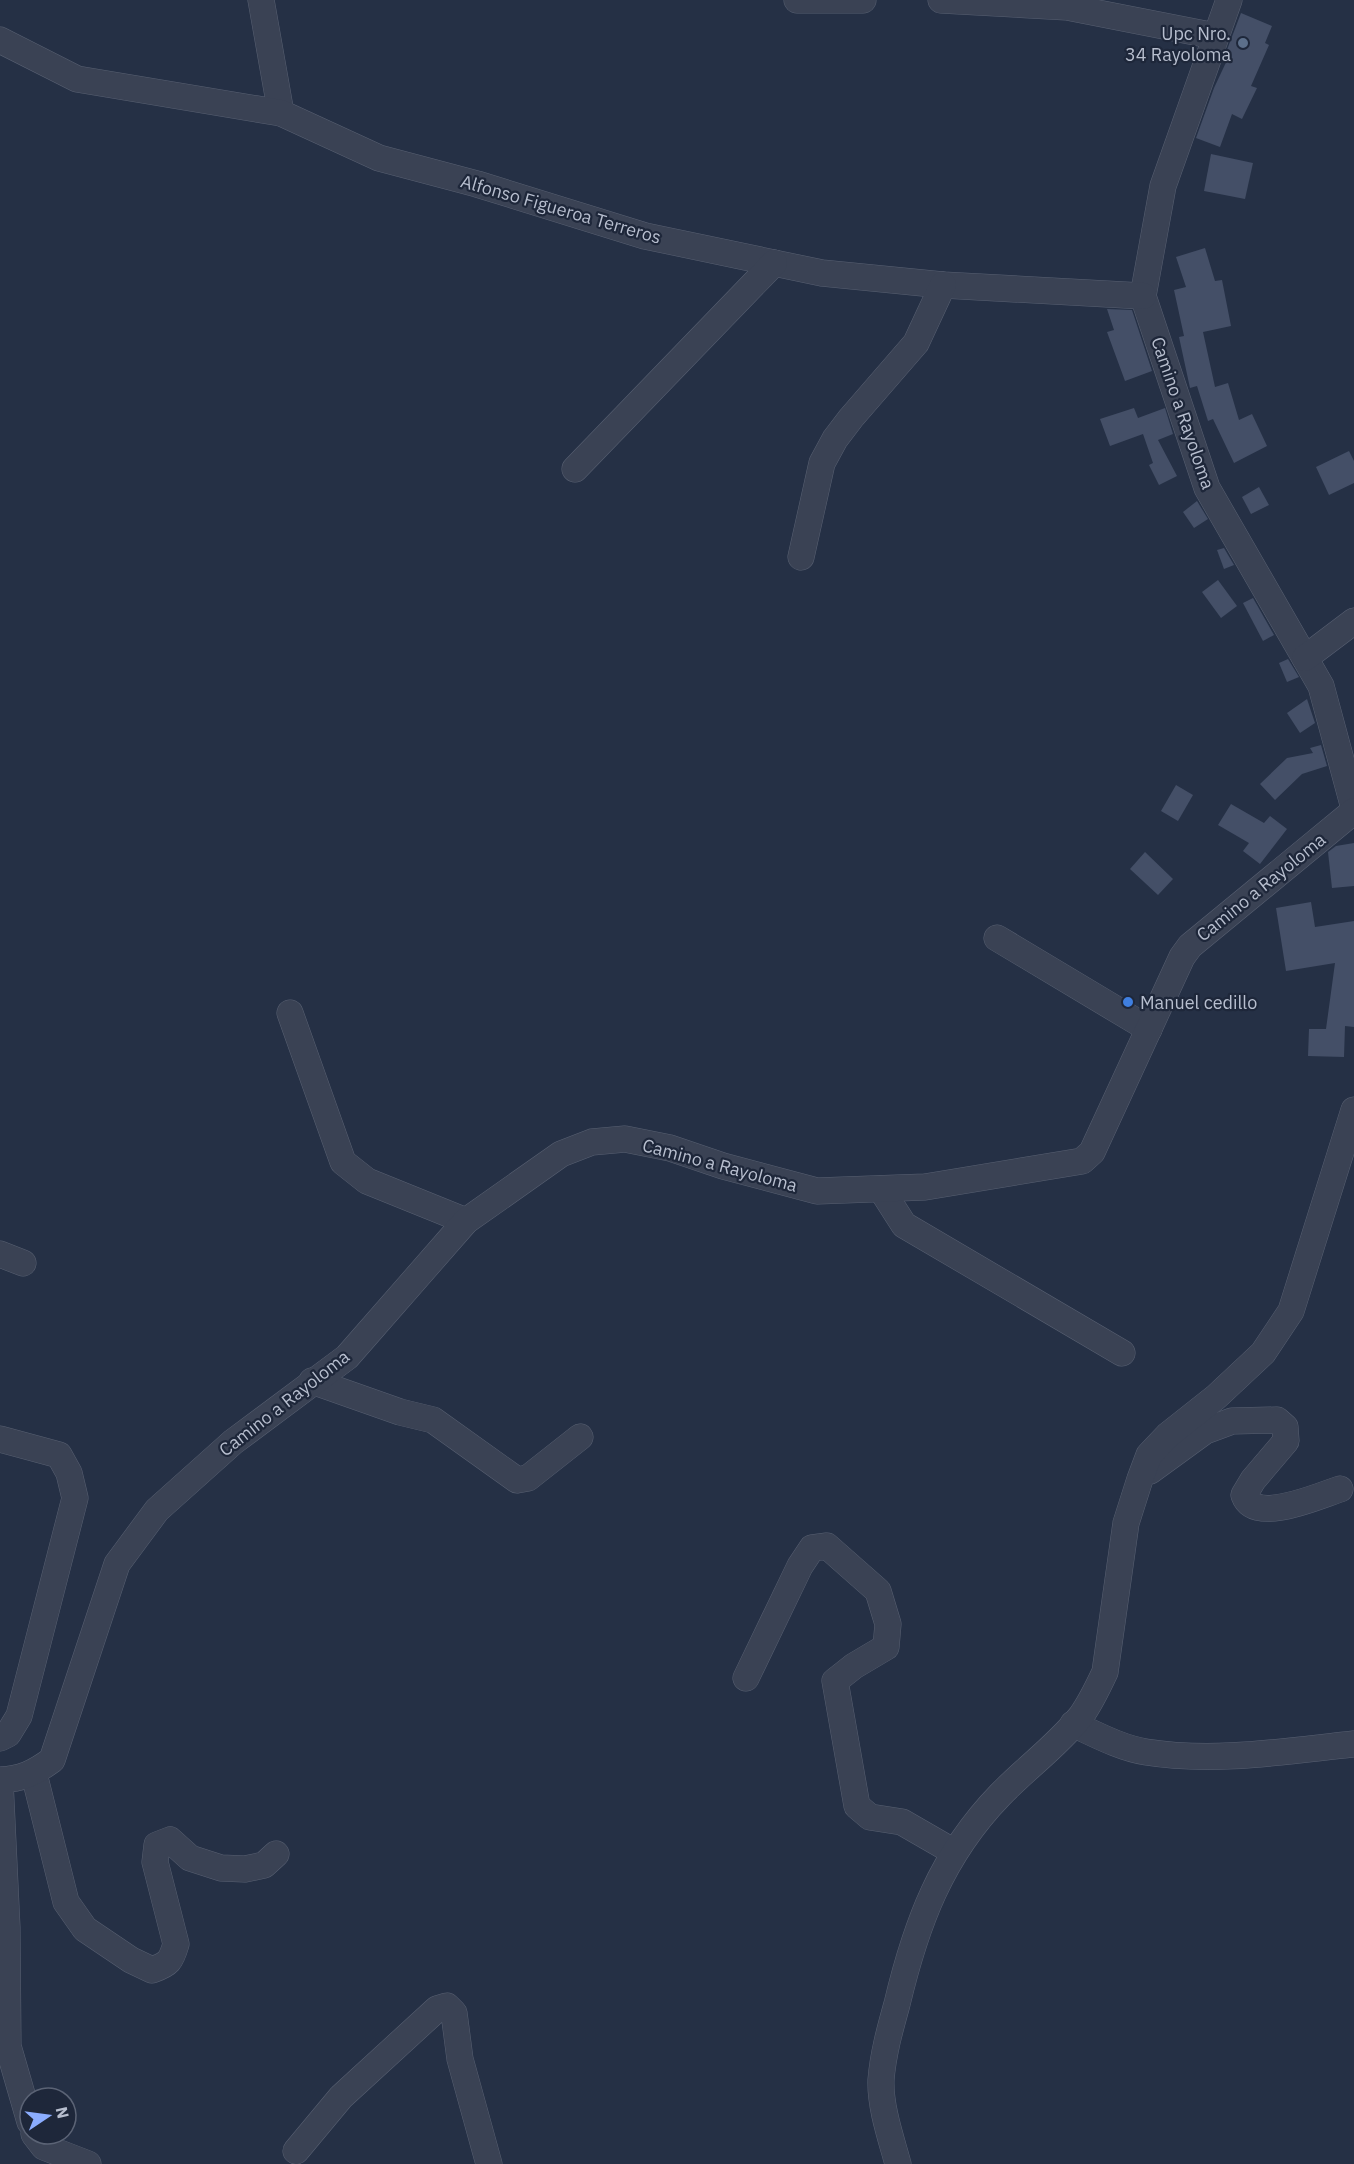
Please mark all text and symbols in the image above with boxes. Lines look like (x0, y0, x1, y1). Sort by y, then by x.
place label: Upc Nro. 34 Rayoloma (1125, 22, 1231, 66)
marker: Upc Nro. 34 Rayoloma (1236, 36, 1250, 50)
street label: Alfonso Figueroa Terreros (458, 169, 664, 249)
street label: Camino a Rayoloma (1146, 334, 1220, 493)
street label: Camino a Rayoloma (1192, 828, 1331, 946)
place label: Manuel cedillo (1140, 991, 1257, 1014)
marker: Manuel cedillo (1121, 995, 1135, 1009)
street label: Camino a Rayoloma (640, 1133, 800, 1197)
street label: Camino a Rayoloma (214, 1345, 354, 1461)
north arrow (18, 2086, 78, 2146)
text: N (52, 2105, 74, 2121)

